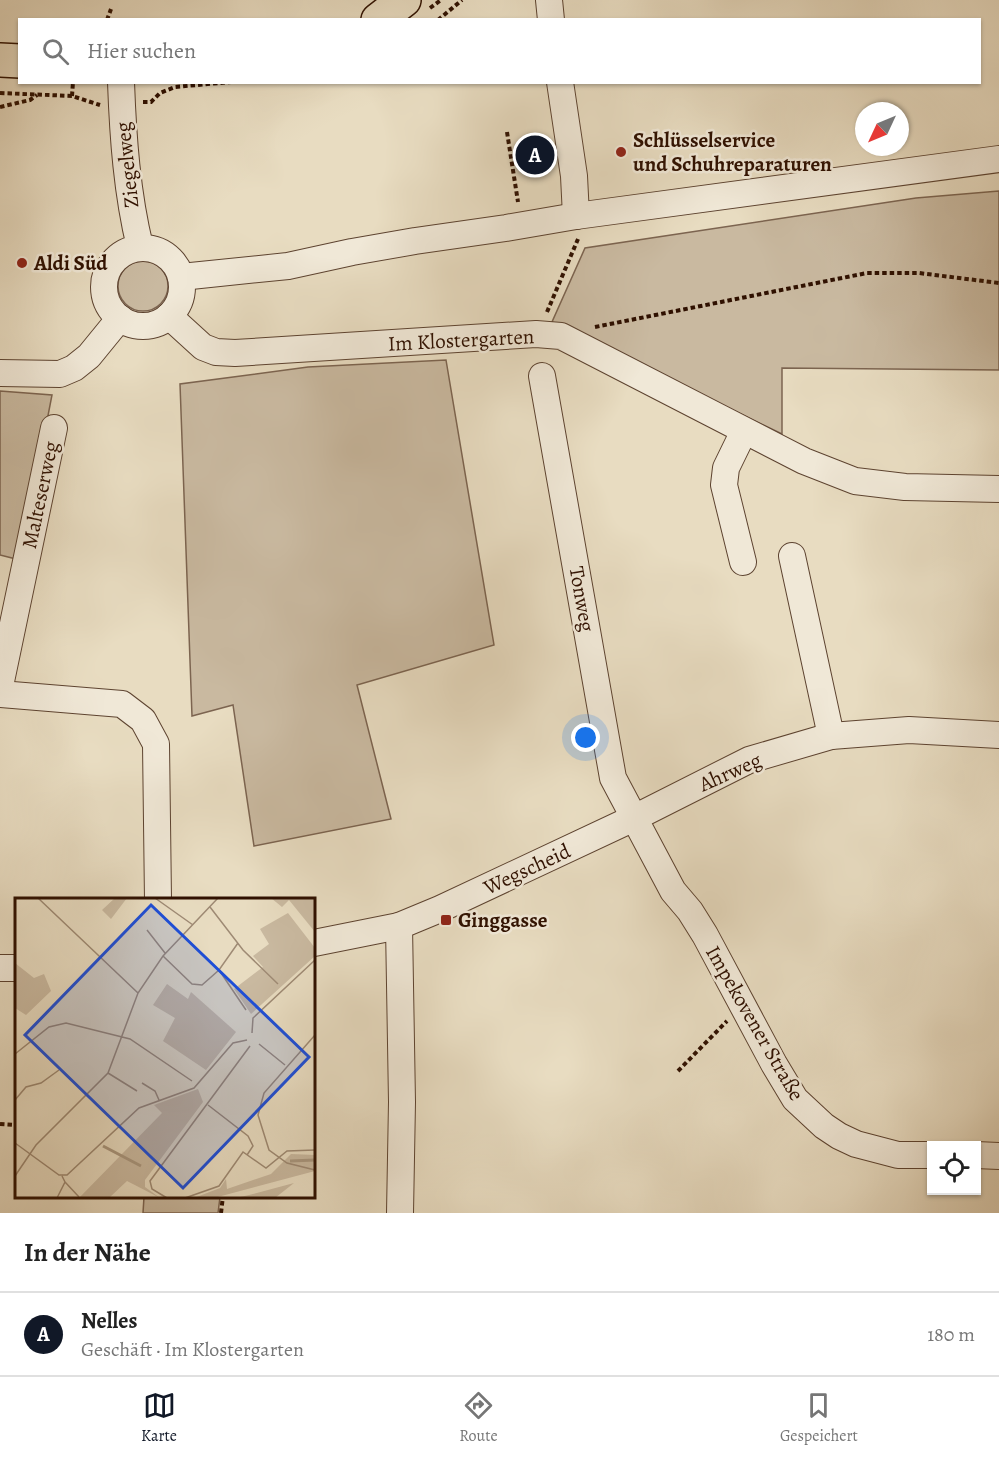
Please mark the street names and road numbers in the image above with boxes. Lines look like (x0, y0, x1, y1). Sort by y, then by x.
street label: Ziegelweg (109, 120, 145, 209)
street label: Im Klostergarten (387, 322, 535, 358)
street label: Malteserweg (15, 438, 65, 551)
street label: Tonweg (562, 564, 602, 634)
street label: Ahrweg (693, 746, 766, 799)
street label: Wegscheid (478, 836, 576, 902)
street label: Impekovener Straße (699, 940, 811, 1106)

